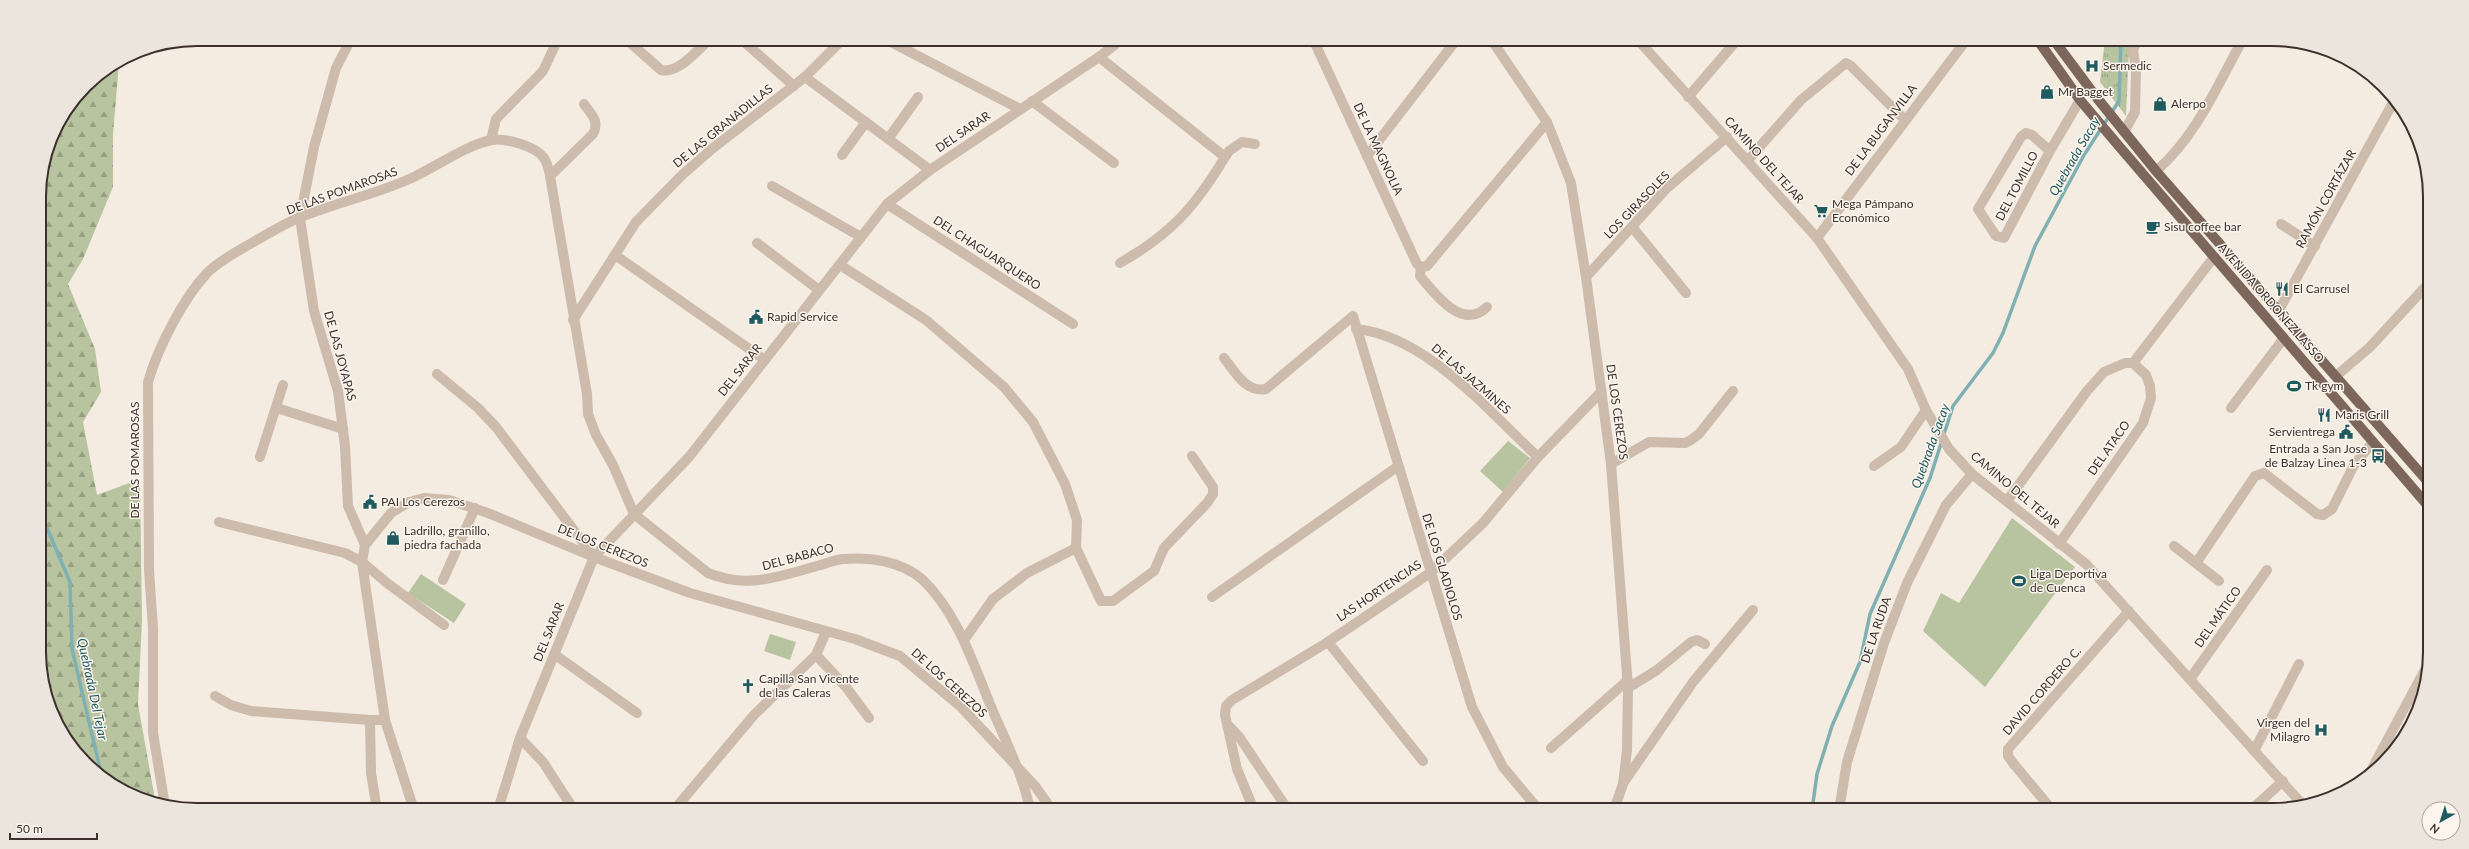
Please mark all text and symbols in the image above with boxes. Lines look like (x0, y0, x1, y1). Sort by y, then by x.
hospital icon: Sermedic (2084, 58, 2100, 74)
place label: Sermedic (2103, 58, 2152, 73)
street label: DE LA BUGANVILLA (1841, 80, 1920, 178)
street label: DE LAS GRANADILLAS (670, 81, 776, 171)
shop icon: Mr Bagget (2039, 84, 2055, 100)
place label: Mr Bagget (2058, 84, 2114, 99)
shop icon: Alerpo (2152, 96, 2168, 112)
place label: Alerpo (2171, 96, 2206, 111)
street label: DE LA MAGNOLIA (1350, 100, 1407, 198)
street label: DEL SARAR (933, 108, 993, 155)
street label: CAMINO DEL TEJAR (1721, 113, 1808, 207)
water label: Quebrada Sacay (2045, 113, 2104, 198)
street label: RAMÓN CORTÁZAR (2292, 146, 2359, 251)
street label: DEL TOMILLO (1992, 148, 2041, 223)
street label: DE LAS POMAROSAS (284, 163, 399, 218)
street label: LOS GIRASOLES (1601, 168, 1673, 242)
place label: Mega Pámpano Económico (1832, 196, 1914, 225)
supermarket icon: Mega Pámpano Económico (1813, 203, 1829, 219)
street label: DEL CHAGUARQUERO (931, 212, 1044, 293)
cafe icon: Sisu coffee bar (2145, 219, 2161, 235)
place label: Sisu coffee bar (2164, 219, 2242, 234)
street label: AVENIDA ORDOÑEZ LASSO (2215, 240, 2328, 366)
restaurant icon: El Carrusel (2274, 281, 2290, 297)
place label: El Carrusel (2293, 281, 2350, 296)
street label: DE LAS JOYAPAS (321, 309, 360, 403)
public building icon: Rapid Service (748, 309, 764, 325)
place label: Rapid Service (767, 309, 838, 324)
street label: DEL SARAR (714, 340, 765, 399)
street label: DE LAS JAZMINES (1429, 340, 1514, 417)
street label: DE LOS CEREZOS (1603, 363, 1632, 461)
sports icon: Tk gym (2286, 378, 2302, 394)
place label: Tk gym (2305, 378, 2344, 393)
street label: DE LAS POMAROSAS (127, 401, 142, 519)
water label: Quebrada Sacay (1907, 401, 1953, 490)
restaurant icon: Maris Grill (2316, 407, 2332, 423)
place label: Maris Grill (2335, 407, 2389, 422)
street label: DEL ATACO (2084, 417, 2133, 478)
place label: Servientrega (2269, 424, 2335, 439)
public building icon: Servientrega (2338, 424, 2354, 440)
place label: Entrada a San Jose de Balzay Linea 1-3 (2265, 441, 2367, 470)
street label: CAMINO DEL TEJAR (1968, 448, 2063, 532)
bus stop icon: Entrada a San Jose de Balzay Linea 1-3 (2370, 448, 2386, 464)
public building icon: PAI Los Cerezos (362, 494, 378, 510)
place label: PAI Los Cerezos (381, 494, 465, 509)
street label: DE LOS GLADIOLOS (1419, 512, 1466, 622)
street label: DE LOS CEREZOS (556, 520, 651, 571)
place label: Ladrillo, granillo, piedra fachada (404, 523, 490, 552)
shop icon: Ladrillo, granillo, piedra fachada (385, 530, 401, 546)
street label: DEL BABACO (760, 540, 836, 573)
street label: LAS HORTENCIAS (1333, 557, 1424, 625)
place label: Liga Deportiva de Cuenca (2030, 566, 2107, 595)
sports icon: Liga Deportiva de Cuenca (2011, 573, 2027, 589)
street label: DEL MÁTICO (2191, 583, 2244, 650)
street label: DE LA RUDA (1857, 594, 1894, 665)
street label: DEL SARAR (530, 600, 567, 664)
water label: Quebrada Del Tejar (74, 637, 112, 742)
street label: DAVID CORDERO C. (1999, 643, 2084, 738)
street label: DE LOS CEREZOS (908, 645, 990, 721)
place label: Capilla San Vicente de las Caleras (759, 671, 859, 700)
church icon: Capilla San Vicente de las Caleras (740, 678, 756, 694)
place label: Virgen del Milagro (2257, 715, 2310, 744)
hospital icon: Virgen del Milagro (2313, 722, 2329, 738)
north arrow (2421, 801, 2461, 841)
scale bar (10, 815, 97, 841)
text: 50 m (16, 821, 43, 836)
text: N (2427, 821, 2442, 837)

